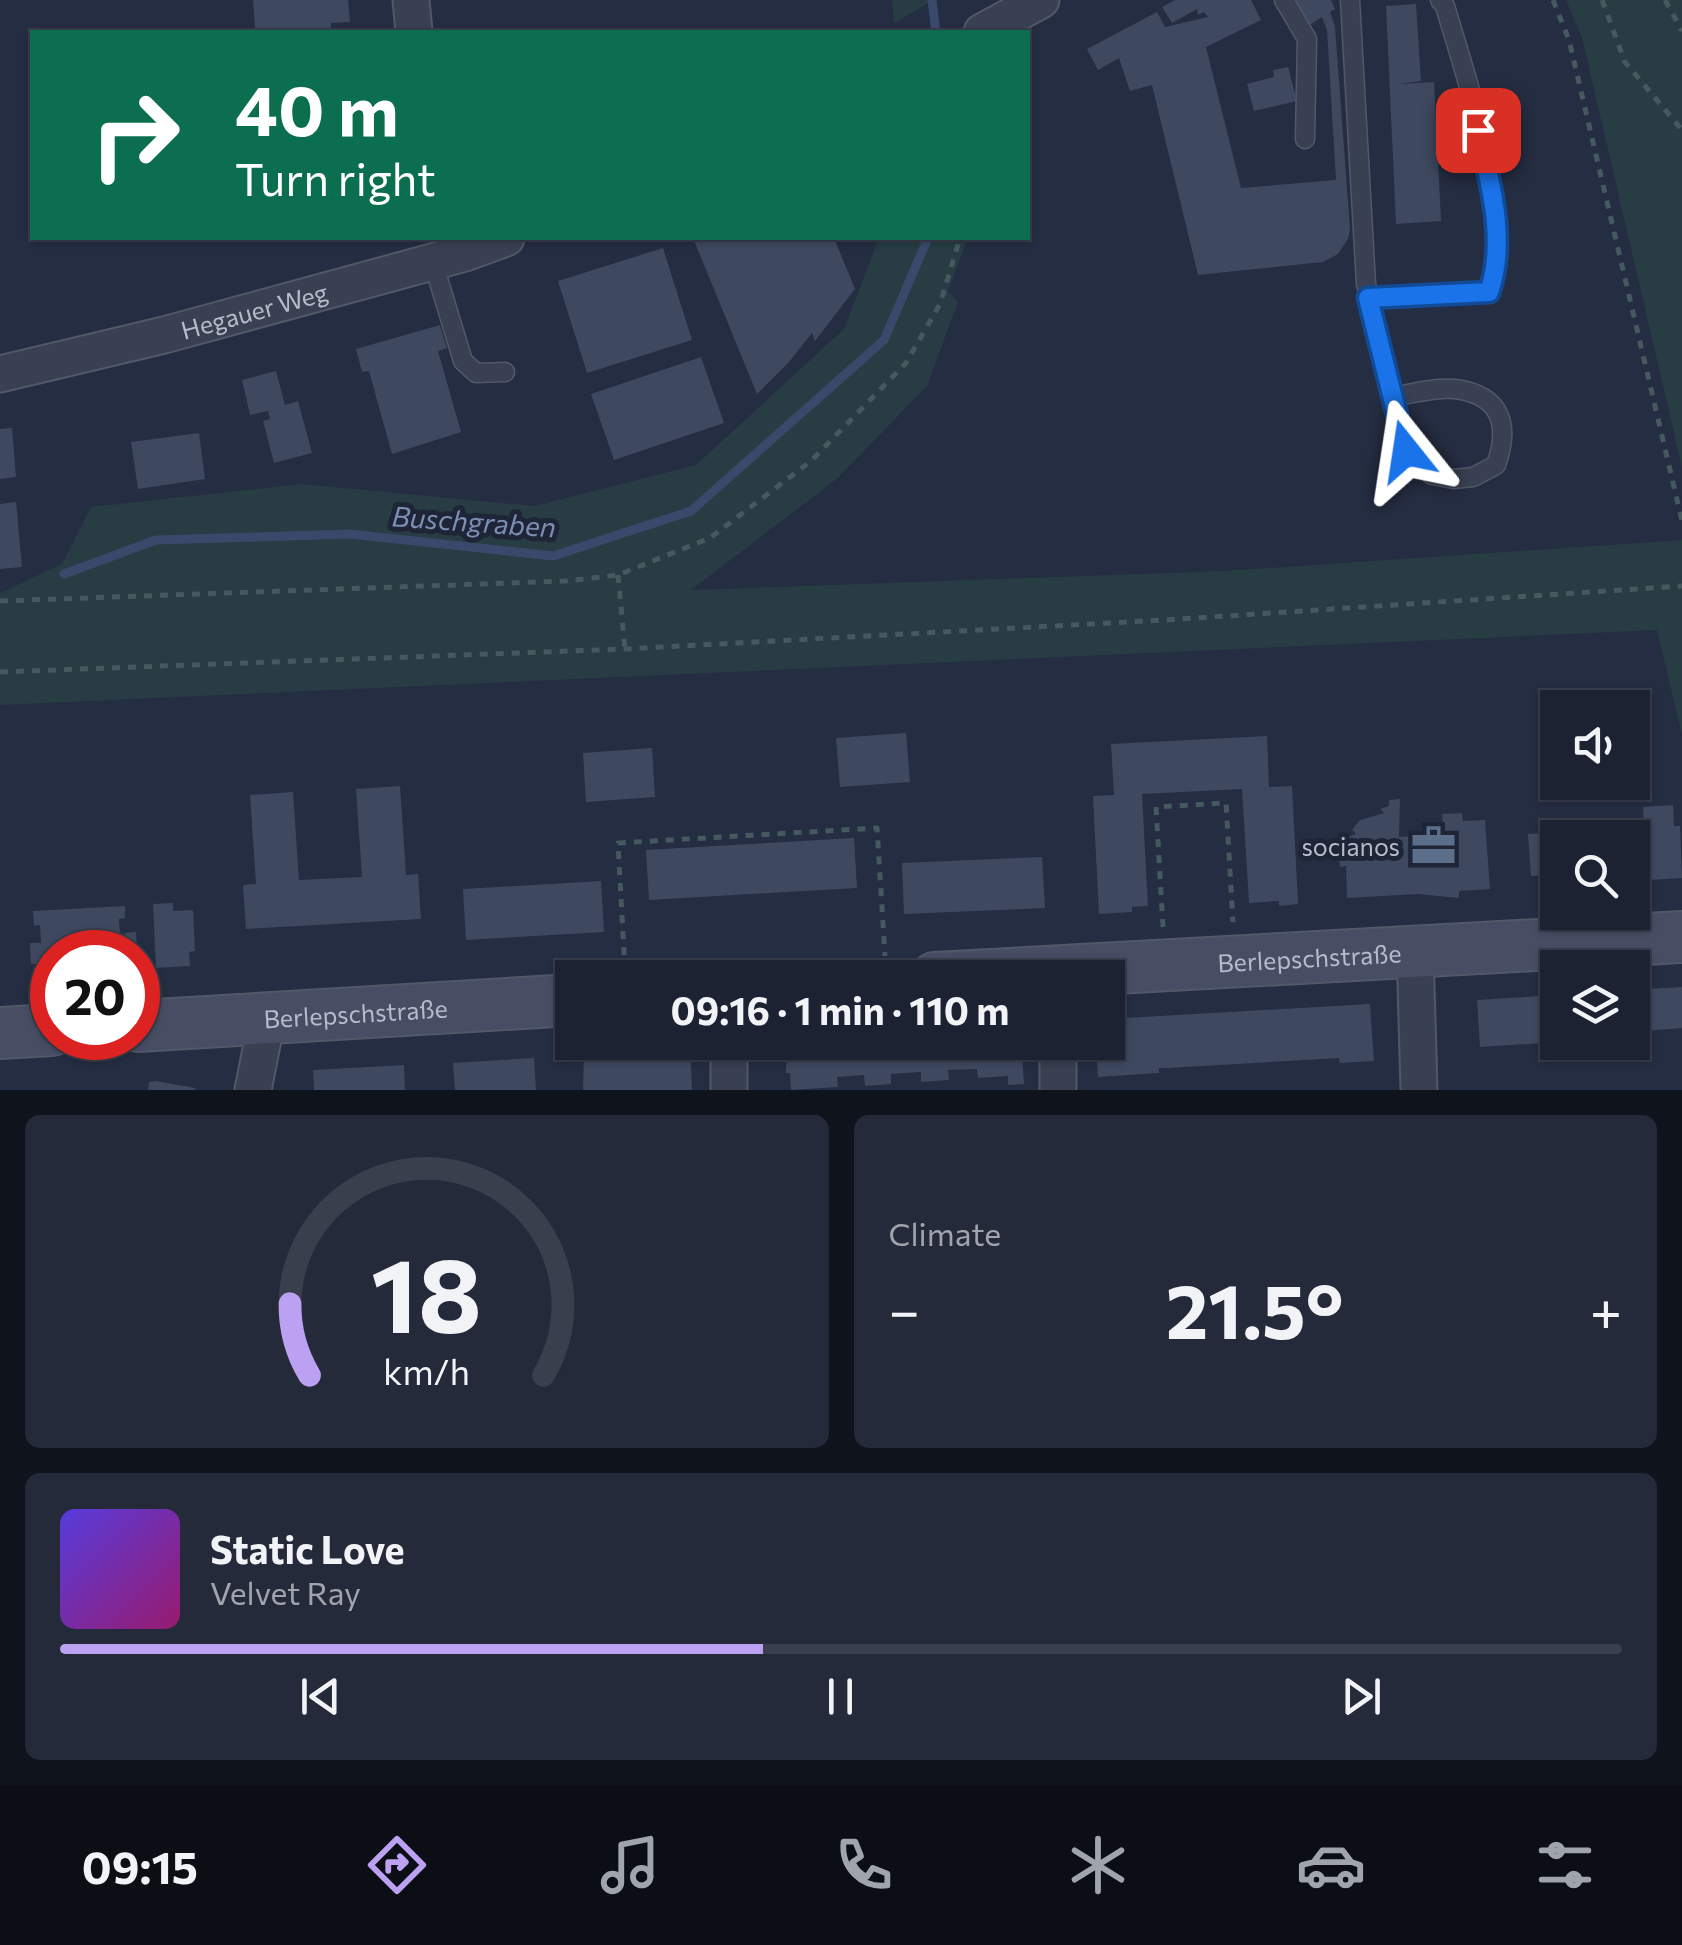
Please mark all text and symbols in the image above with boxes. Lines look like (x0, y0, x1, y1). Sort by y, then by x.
text: 40 m (235, 65, 399, 150)
icon: right (70, 70, 200, 200)
pin (1436, 88, 1521, 173)
icon: arrive (1451, 103, 1506, 158)
text: Turn right (235, 150, 436, 205)
street label: Hegauer Weg (177, 276, 331, 345)
position arrow (1354, 399, 1458, 503)
water label: Buschgraben (391, 498, 557, 544)
map controls (1540, 690, 1650, 1060)
button: sound (1540, 690, 1650, 800)
button: search (1540, 820, 1650, 930)
office icon: socianos (1409, 822, 1457, 870)
place label: socianos (1301, 831, 1400, 861)
speed limit sign: 20 (30, 930, 160, 1060)
street label: Berlepschstraße (1217, 937, 1402, 977)
button: layers (1540, 950, 1650, 1060)
text: 09:16 · 1 min · 110 m (671, 986, 1009, 1033)
street label: Berlepschstraße (263, 992, 448, 1033)
text: Climate (889, 1213, 1001, 1253)
text: 18 (371, 1227, 482, 1354)
text: 21.5° (1166, 1263, 1344, 1354)
text: − (889, 1275, 920, 1342)
text: + (1590, 1275, 1622, 1342)
text: km/h (383, 1349, 470, 1392)
text: Static Love (210, 1525, 405, 1572)
text: Velvet Ray (210, 1572, 361, 1612)
icon: previous (293, 1669, 348, 1724)
icon: pause (813, 1669, 868, 1724)
icon: next (1334, 1669, 1389, 1724)
icon: directions (362, 1830, 432, 1900)
icon: music (595, 1830, 665, 1900)
icon: phone (829, 1830, 899, 1900)
icon: climate (1063, 1830, 1133, 1900)
icon: car (1296, 1830, 1366, 1900)
icon: filters (1530, 1830, 1600, 1900)
text: 09:15 (82, 1838, 198, 1893)

